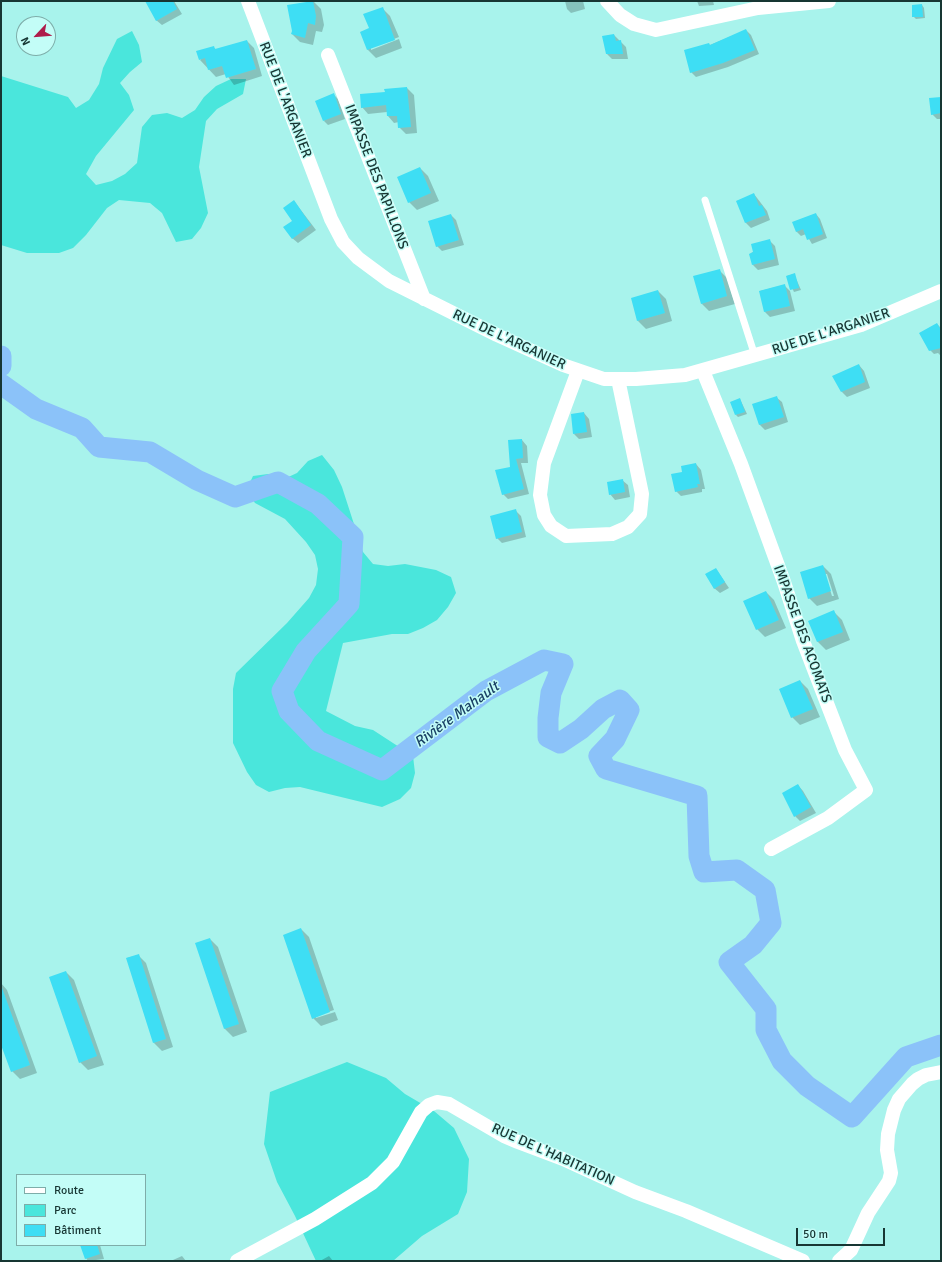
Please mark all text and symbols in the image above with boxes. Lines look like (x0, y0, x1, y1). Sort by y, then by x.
north arrow (16, 16, 56, 56)
text: N (18, 35, 33, 47)
street label: RUE DE L'ARGANIER (255, 40, 315, 160)
street label: IMPASSE DES PAPILLONS (341, 102, 411, 252)
street label: RUE DE L'ARGANIER (770, 305, 892, 359)
street label: RUE DE L'ARGANIER (450, 306, 568, 374)
street label: IMPASSE DES ACOMATS (769, 563, 835, 705)
water label: Rivière Mahault (411, 678, 503, 752)
street label: RUE DE L'HABITATION (489, 1120, 617, 1190)
legend (16, 1174, 146, 1246)
text: Route (54, 1183, 84, 1198)
text: Parc (54, 1203, 76, 1218)
scale bar (798, 1220, 887, 1246)
text: Bâtiment (54, 1223, 101, 1238)
text: 50 m (803, 1227, 828, 1242)

